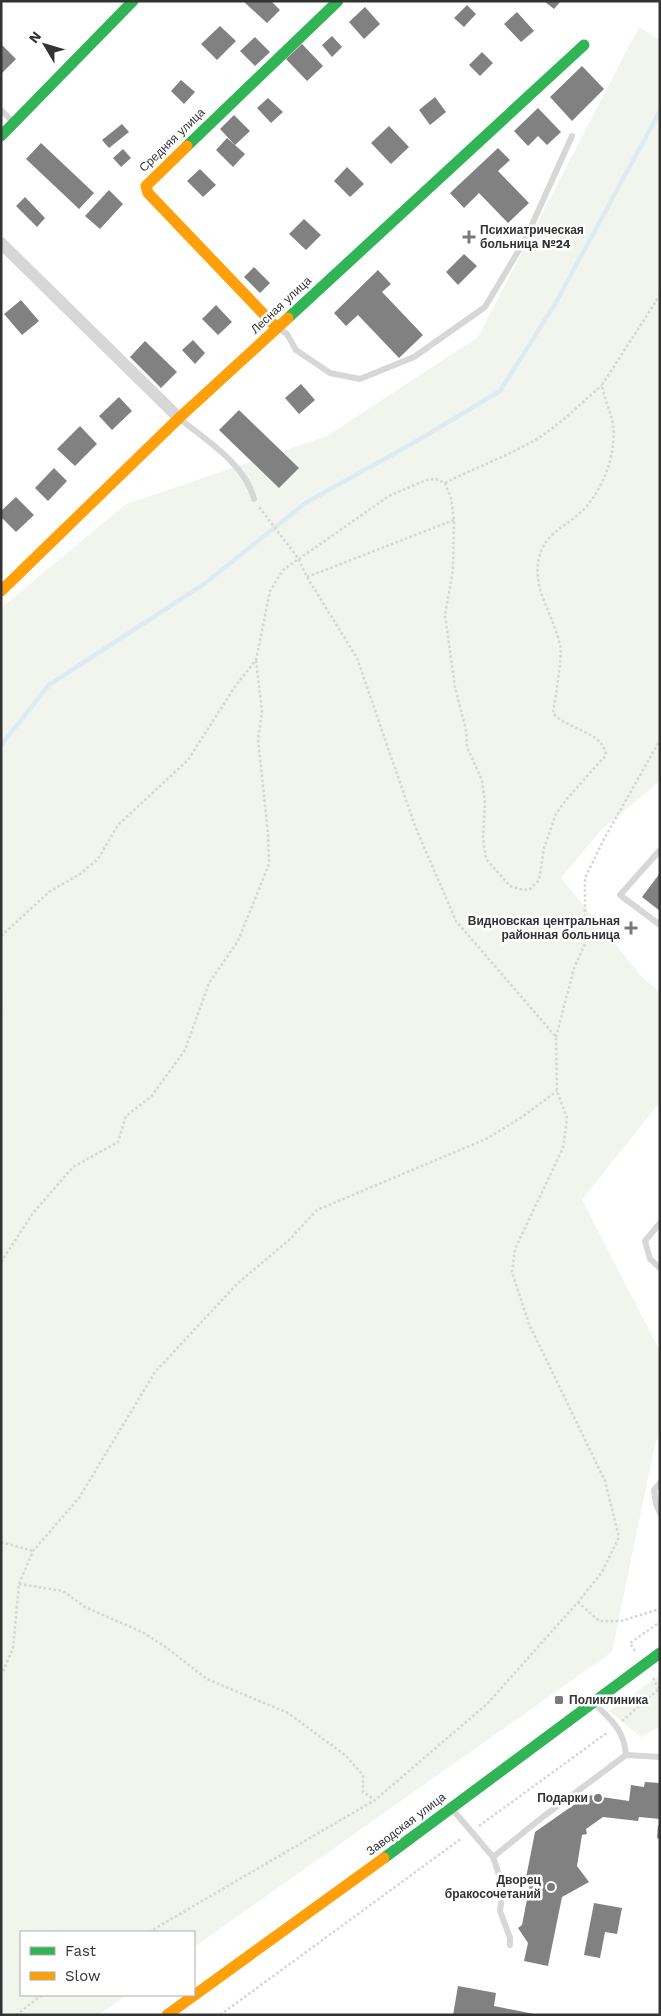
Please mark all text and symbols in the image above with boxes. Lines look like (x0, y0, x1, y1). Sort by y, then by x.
north arrow (20, 20, 70, 70)
text: N (25, 28, 44, 46)
street label: Средняя улица (136, 105, 208, 175)
place label: Психиатрическая больница №24 (480, 223, 584, 251)
marker: Психиатрическая больница №24 (462, 230, 476, 244)
street label: Лесная улица (248, 273, 314, 337)
place label: Видновская центральная районная больница (468, 914, 620, 942)
marker: Видновская центральная районная больница (624, 921, 638, 935)
place label: Поликлиника (569, 1693, 648, 1707)
marker: Поликлиника (553, 1694, 565, 1706)
street label: Заводская улица (364, 1790, 449, 1858)
place label: Подарки (537, 1791, 588, 1805)
marker: Подарки (592, 1792, 604, 1804)
place label: Дворец бракосочетаний (445, 1873, 542, 1901)
marker: Дворец бракосочетаний (545, 1881, 557, 1893)
legend (20, 1931, 195, 1996)
text: Fast (65, 1942, 97, 1960)
text: Slow (65, 1967, 101, 1985)

